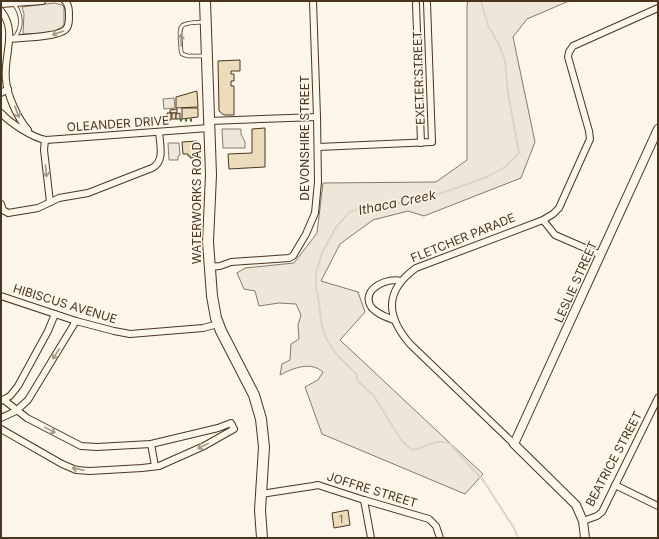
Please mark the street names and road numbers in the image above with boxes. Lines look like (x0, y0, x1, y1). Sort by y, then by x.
street label: EXETER STREET (409, 31, 428, 125)
street label: DEVONSHIRE STREET (297, 75, 312, 201)
street label: OLEANDER DRIVE (66, 112, 170, 135)
street label: WATERWORKS ROAD (189, 142, 204, 264)
street label: FLETCHER PARADE (408, 210, 517, 265)
street label: LESLIE STREET (551, 238, 600, 325)
street label: HIBISCUS AVENUE (11, 281, 119, 326)
street label: BEATRICE STREET (582, 408, 645, 509)
street label: JOFFRE STREET (325, 469, 419, 510)

